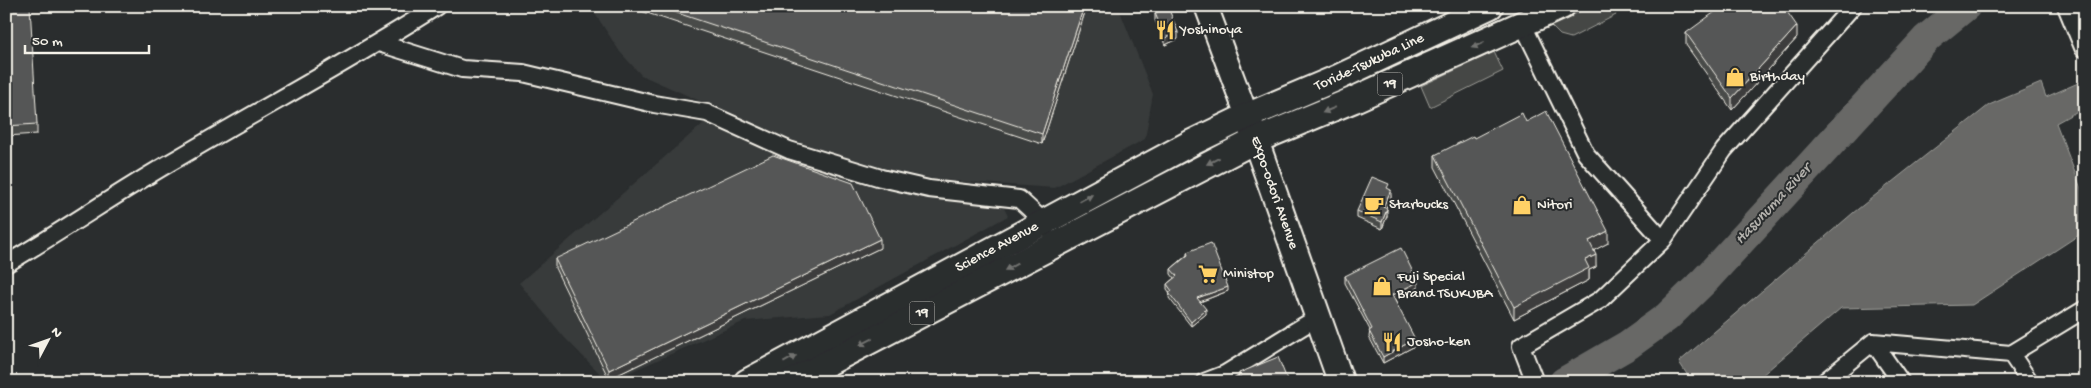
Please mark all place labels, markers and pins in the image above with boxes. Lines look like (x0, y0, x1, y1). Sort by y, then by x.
restaurant icon: Yoshinoya (1154, 19, 1176, 41)
place label: Yoshinoya (1178, 21, 1243, 39)
shop icon: Birthday (1724, 66, 1746, 88)
place label: Birthday (1749, 68, 1806, 86)
cafe icon: Starbucks (1363, 194, 1385, 216)
shop icon: Nitori (1511, 194, 1533, 216)
place label: Starbucks (1389, 196, 1448, 214)
place label: Nitori (1537, 196, 1573, 214)
supermarket icon: Ministop (1197, 263, 1219, 285)
place label: Ministop (1223, 265, 1274, 283)
place label: Fuji Special Brand TSUKUBA (1396, 268, 1494, 303)
shop icon: Fuji Special Brand TSUKUBA (1371, 275, 1393, 297)
restaurant icon: Josho-ken (1381, 331, 1403, 353)
place label: Josho-ken (1407, 333, 1470, 351)

